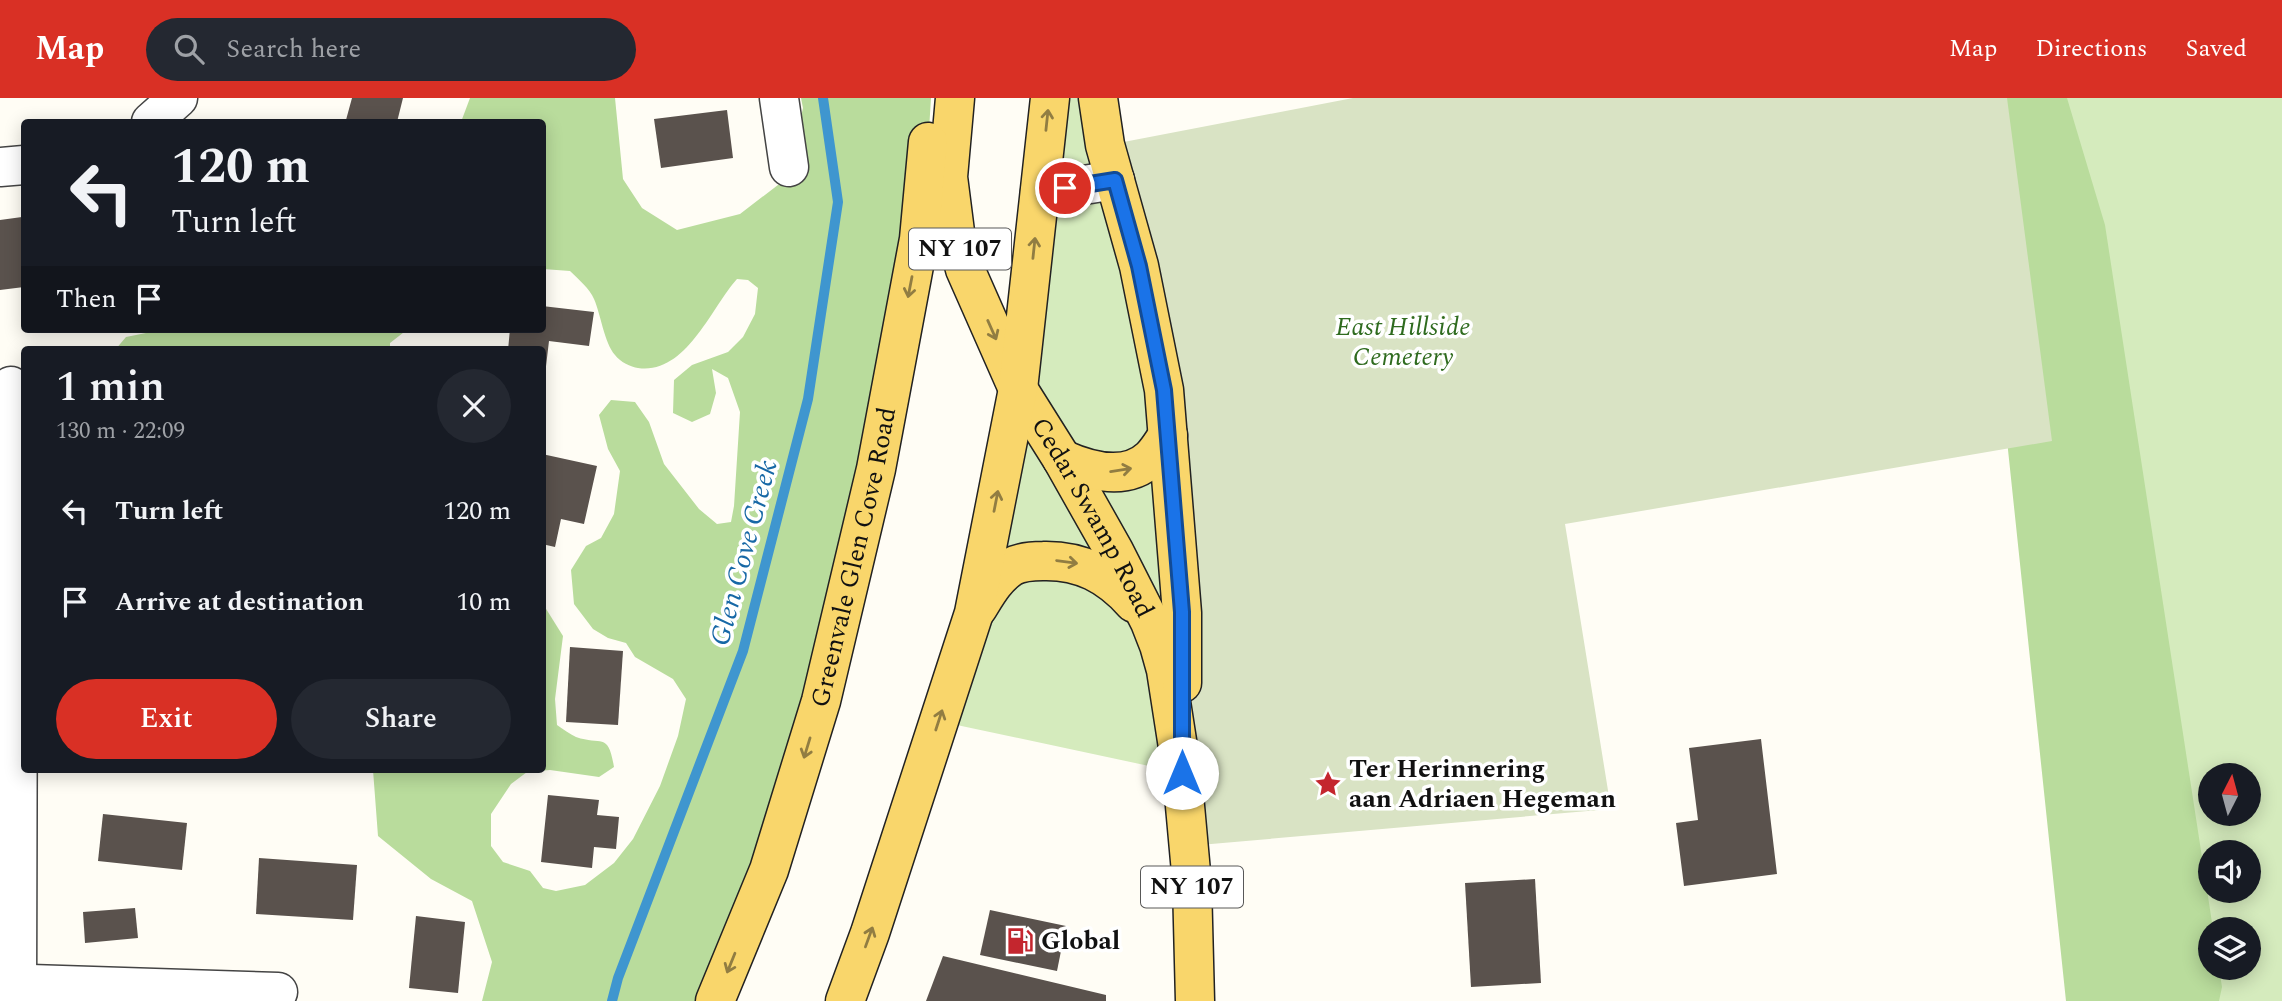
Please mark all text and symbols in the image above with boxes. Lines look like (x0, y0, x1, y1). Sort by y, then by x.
search box (146, 18, 636, 81)
text: Map (35, 24, 104, 74)
text: Search here (226, 29, 361, 69)
icon: search (170, 30, 208, 68)
text: Map (1949, 31, 1997, 67)
text: Directions (2035, 31, 2147, 67)
text: Saved (2185, 31, 2247, 67)
one-way arrow (1041, 110, 1054, 132)
text: 120 m (171, 130, 310, 205)
icon: left (56, 147, 147, 238)
pin (1035, 158, 1095, 218)
icon: arrive (1046, 169, 1084, 207)
text: Turn left (171, 198, 297, 247)
road number: NY 107 (909, 229, 1011, 270)
one-way arrow (1027, 237, 1040, 260)
one-way arrow (902, 275, 916, 298)
text: Then (56, 279, 116, 319)
icon: arrive (130, 280, 168, 318)
park label: East Hillside Cemetery (1335, 307, 1471, 377)
one-way arrow (986, 319, 999, 340)
text: 1 min (56, 356, 165, 419)
button: close (437, 369, 511, 443)
street label: Greenvale Glen Cove Road (800, 404, 907, 712)
street label: Cedar Swamp Road (1020, 409, 1165, 625)
text: 130 m · 22:09 (56, 414, 185, 449)
water label: Glen Cove Creek (699, 455, 789, 651)
one-way arrow (1109, 463, 1132, 476)
one-way arrow (989, 490, 1003, 513)
text: Turn left (115, 491, 223, 531)
text: 120 m (443, 491, 511, 531)
icon: left (56, 492, 94, 530)
one-way arrow (1055, 556, 1078, 569)
text: Arrive at destination (115, 582, 364, 622)
text: 10 m (456, 582, 511, 622)
icon: arrive (56, 583, 94, 621)
button: Exit (56, 679, 277, 759)
button: Share (291, 679, 511, 759)
one-way arrow (933, 710, 946, 732)
position arrow (1145, 736, 1219, 810)
one-way arrow (799, 737, 812, 759)
place label: Ter Herinnering aan Adriaen Hegeman (1349, 749, 1616, 819)
north arrow (2198, 763, 2261, 826)
map controls (2198, 763, 2261, 980)
place icon: Ter Herinnering aan Adriaen Hegeman (1313, 769, 1343, 799)
button: sound (2198, 840, 2261, 903)
road number: NY 107 (1141, 866, 1243, 908)
button: layers (2198, 917, 2261, 980)
place label: Global (1041, 921, 1120, 961)
one-way arrow (863, 926, 876, 948)
fuel station icon: Global (1005, 926, 1035, 956)
one-way arrow (724, 951, 737, 973)

